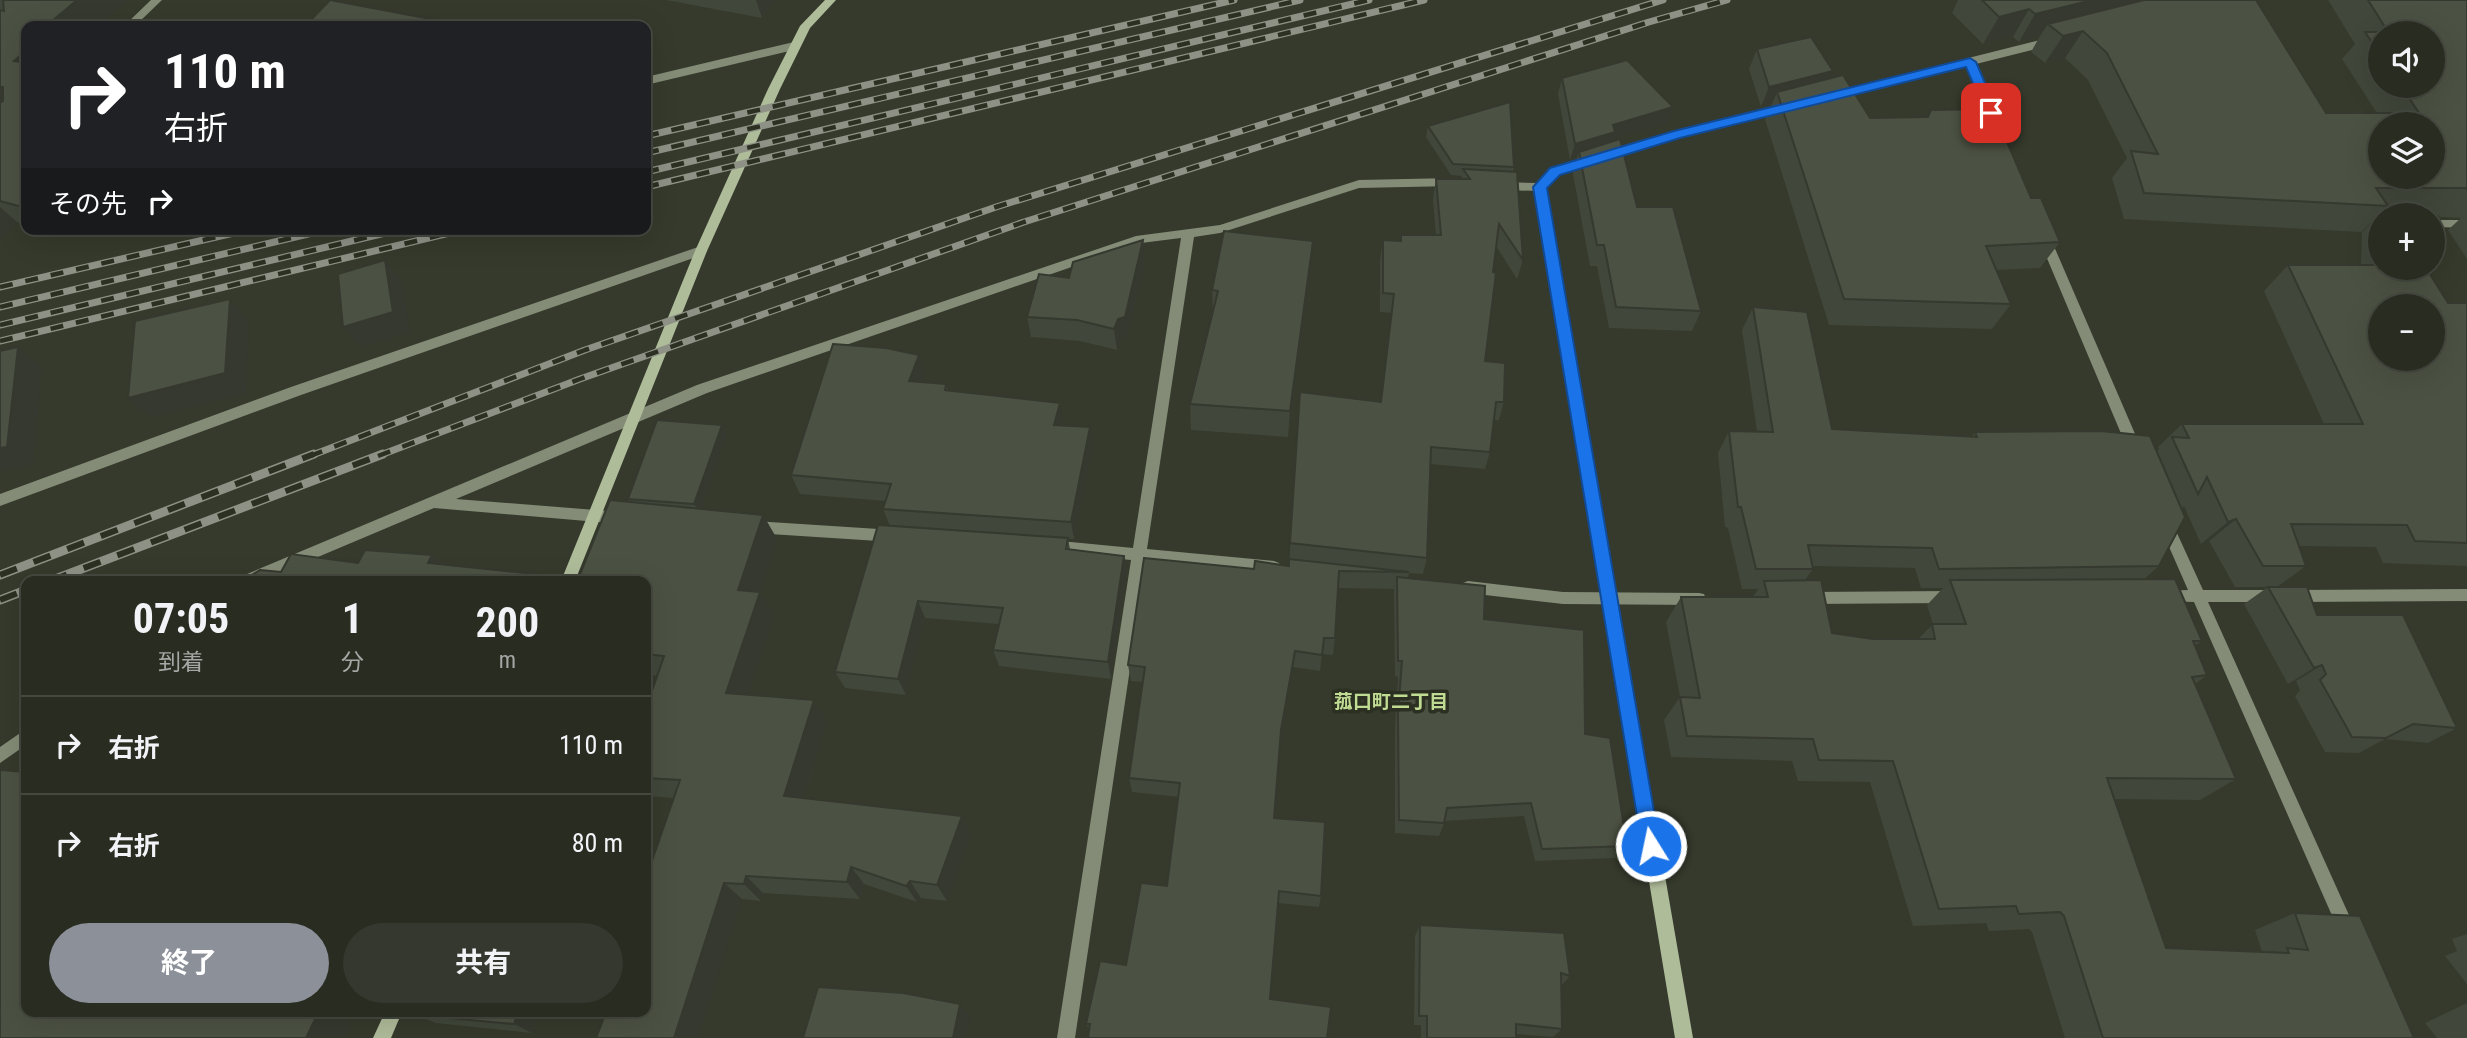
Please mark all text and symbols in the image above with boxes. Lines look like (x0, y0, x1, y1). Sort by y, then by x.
map controls (2368, 21, 2445, 371)
button: sound (2368, 21, 2445, 98)
text: 110 m (164, 43, 286, 100)
icon: right (49, 49, 140, 140)
pin (1961, 83, 2021, 143)
icon: arrive (1972, 94, 2010, 132)
text: 右折 (164, 109, 228, 147)
button: layers (2368, 112, 2445, 189)
icon: right (141, 182, 179, 220)
text: その先 (49, 189, 127, 219)
button: + (2368, 203, 2445, 280)
button: − (2368, 294, 2445, 371)
text: 07:05 (133, 594, 229, 643)
text: 1 (342, 594, 363, 643)
text: 200 (476, 598, 539, 647)
text: m (499, 647, 516, 674)
text: 到着 (158, 649, 204, 676)
text: 分 (341, 649, 364, 676)
district label: 菰口町二丁目 (1334, 690, 1448, 713)
icon: right (49, 726, 87, 764)
text: 110 m (559, 730, 623, 760)
text: 右折 (108, 733, 160, 763)
position arrow (1614, 809, 1688, 883)
icon: right (49, 824, 87, 862)
text: 80 m (572, 828, 623, 858)
text: 右折 (108, 831, 160, 861)
button: 終了 (49, 923, 329, 1003)
button: 共有 (343, 923, 623, 1003)

